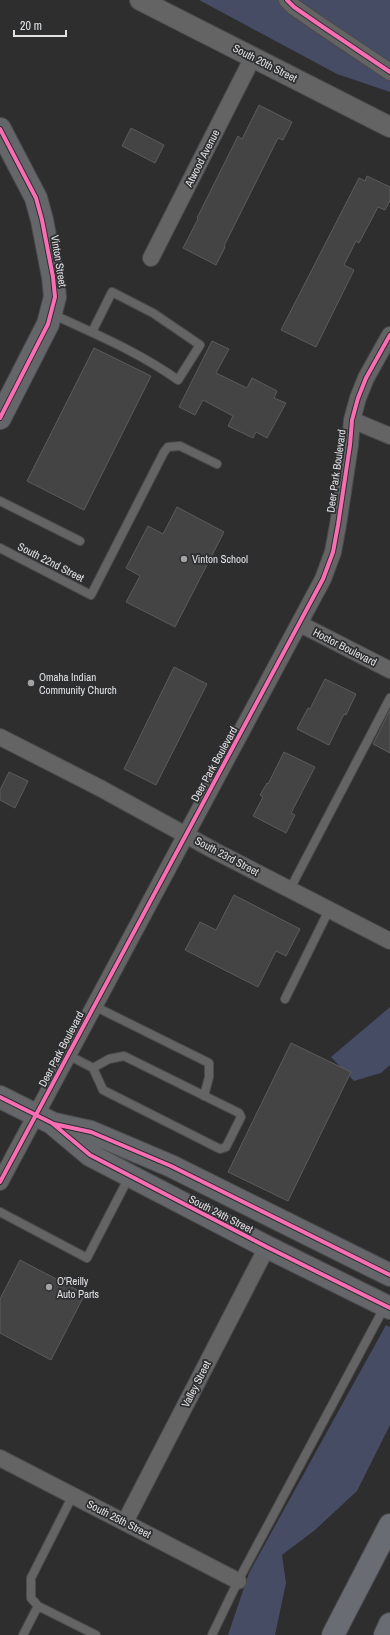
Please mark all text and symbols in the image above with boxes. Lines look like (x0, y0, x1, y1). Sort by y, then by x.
scale bar (14, 12, 66, 38)
text: 20 m (20, 18, 42, 34)
street label: South 20th Street (231, 41, 300, 85)
street label: Atwood Avenue (181, 127, 222, 190)
street label: Vinton Street (48, 234, 70, 289)
street label: Deer Park Boulevard (323, 429, 349, 513)
street label: South 22nd Street (15, 539, 87, 585)
place label: Vinton School (192, 552, 248, 566)
marker: Vinton School (179, 554, 189, 564)
street label: Hoctor Boulevard (311, 625, 379, 669)
place label: Omaha Indian Community Church (39, 670, 117, 697)
marker: Omaha Indian Community Church (26, 678, 36, 688)
street label: Deer Park Boulevard (188, 724, 240, 804)
street label: South 23rd Street (192, 833, 262, 879)
street label: Deer Park Boulevard (35, 1009, 87, 1089)
street label: South 24th Street (187, 1192, 256, 1236)
place label: O'Reilly Auto Parts (56, 1274, 100, 1301)
marker: O'Reilly Auto Parts (44, 1282, 54, 1292)
street label: Valley Street (178, 1358, 214, 1410)
street label: South 25th Street (85, 1497, 154, 1541)

